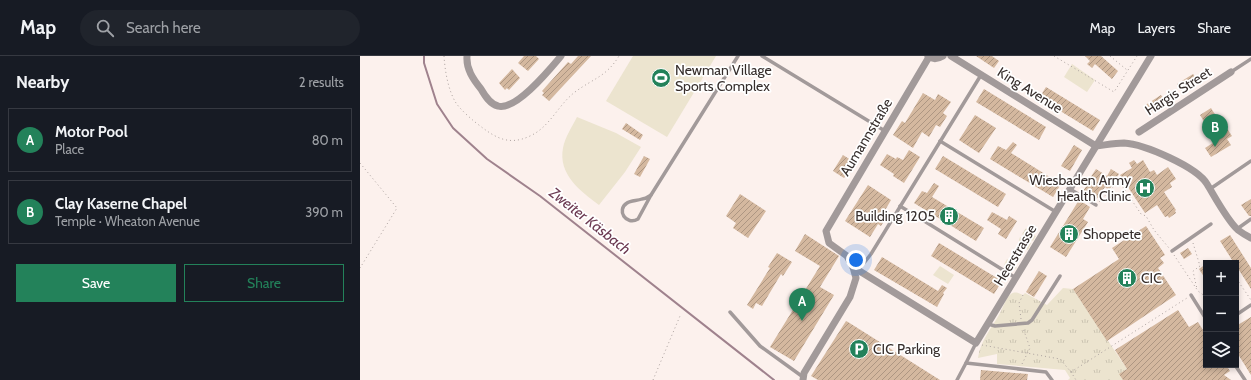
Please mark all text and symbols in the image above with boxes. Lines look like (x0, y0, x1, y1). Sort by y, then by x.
search box (80, 10, 360, 46)
text: Map (20, 16, 56, 39)
icon: search (94, 17, 116, 39)
text: Search here (126, 19, 201, 37)
text: Map (1090, 19, 1115, 37)
text: Layers (1137, 19, 1175, 37)
text: Share (1197, 19, 1231, 37)
place label: Newman Village Sports Complex (675, 61, 772, 95)
street label: King Avenue (994, 63, 1066, 117)
street label: Hargis Street (1141, 63, 1215, 119)
sports icon: Newman Village Sports Complex (650, 67, 672, 89)
text: Nearby (16, 72, 69, 92)
text: 2 results (299, 74, 344, 90)
street label: Aumannstraße (836, 95, 896, 179)
pin: B (1202, 114, 1228, 147)
text: Motor Pool (55, 123, 128, 141)
text: A (26, 132, 34, 148)
text: 80 m (312, 132, 343, 148)
text: Place (55, 141, 84, 157)
place label: Wiesbaden Army Health Clinic (1029, 171, 1131, 205)
hospital icon: Wiesbaden Army Health Clinic (1134, 177, 1156, 199)
water label: Zweiter Käsbach (545, 183, 634, 258)
text: Clay Kaserne Chapel (55, 195, 187, 213)
text: B (26, 204, 34, 220)
text: 390 m (305, 204, 343, 220)
building icon: Building 1205 (938, 205, 960, 227)
place label: Building 1205 (855, 207, 935, 225)
text: Temple · Wheaton Avenue (55, 213, 200, 229)
street label: Heerstrasse (990, 221, 1040, 289)
building icon: Shoppete (1058, 223, 1080, 245)
place label: Shoppete (1083, 225, 1141, 243)
your location (846, 250, 866, 270)
map controls (1203, 260, 1239, 368)
button: + (1203, 260, 1239, 296)
button: Save (16, 264, 176, 302)
button: Share (184, 264, 344, 302)
building icon: CIC (1116, 267, 1138, 289)
place label: CIC (1141, 269, 1162, 287)
pin: A (789, 288, 815, 321)
button: − (1203, 296, 1239, 332)
button: layers (1203, 332, 1239, 368)
parking icon: CIC Parking (848, 338, 870, 360)
place label: CIC Parking (873, 340, 941, 358)

